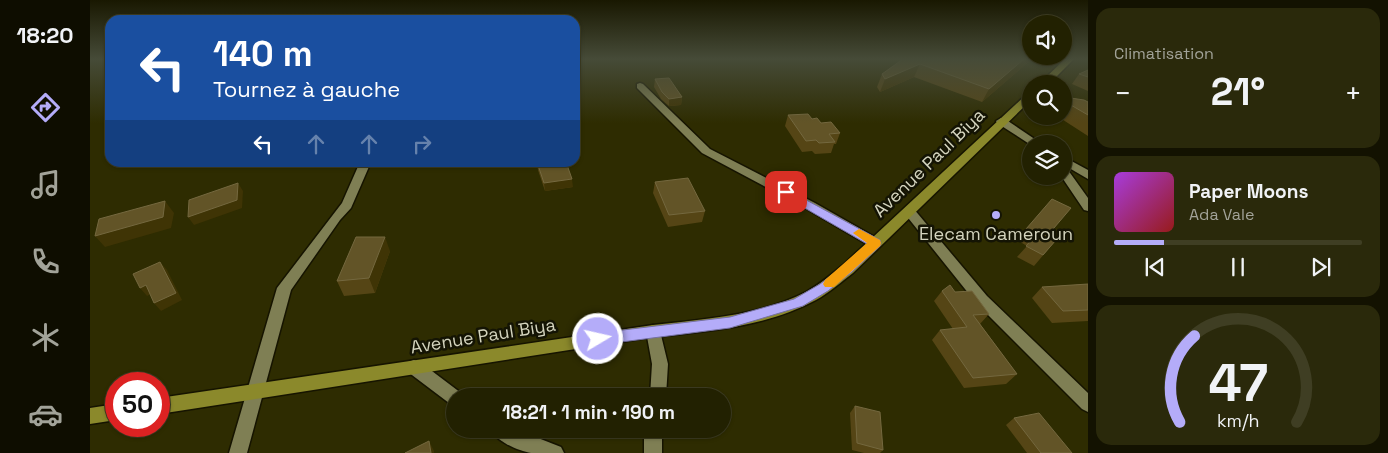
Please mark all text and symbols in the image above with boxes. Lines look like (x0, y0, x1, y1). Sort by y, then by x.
map controls (1022, 15, 1072, 185)
button: sound (1022, 15, 1072, 65)
text: 18:20 (16, 21, 74, 49)
text: 140 m (213, 32, 313, 76)
icon: left (130, 35, 195, 100)
text: Climatisation (1114, 43, 1214, 64)
text: 21° (1211, 68, 1265, 116)
text: Tournez à gauche (213, 75, 400, 103)
button: search (1022, 75, 1072, 125)
text: − (1114, 75, 1131, 111)
text: + (1345, 75, 1362, 111)
icon: directions (28, 90, 63, 125)
street label: Avenue Paul Biya (868, 103, 989, 222)
icon: left (249, 130, 277, 158)
icon: ahead (302, 130, 330, 158)
icon: ahead (355, 130, 383, 158)
icon: right (408, 130, 436, 158)
button: layers (1022, 135, 1072, 185)
icon: music (28, 167, 63, 202)
pin (765, 171, 807, 213)
icon: arrive (772, 178, 800, 206)
text: Paper Moons (1189, 179, 1308, 204)
text: Ada Vale (1189, 204, 1254, 225)
marker: Elecam Cameroun (990, 209, 1002, 221)
place label: Elecam Cameroun (919, 222, 1073, 245)
icon: phone (28, 244, 63, 279)
icon: previous (1141, 253, 1169, 281)
icon: pause (1224, 253, 1252, 281)
icon: next (1307, 253, 1335, 281)
position arrow (571, 312, 623, 364)
street label: Avenue Paul Biya (409, 313, 557, 358)
icon: climate (28, 320, 63, 355)
text: 47 (1208, 350, 1268, 416)
speed limit sign: 50 (105, 372, 170, 437)
icon: car (28, 397, 63, 432)
text: 18:21 · 1 min · 190 m (502, 400, 675, 425)
text: km/h (1217, 409, 1259, 432)

